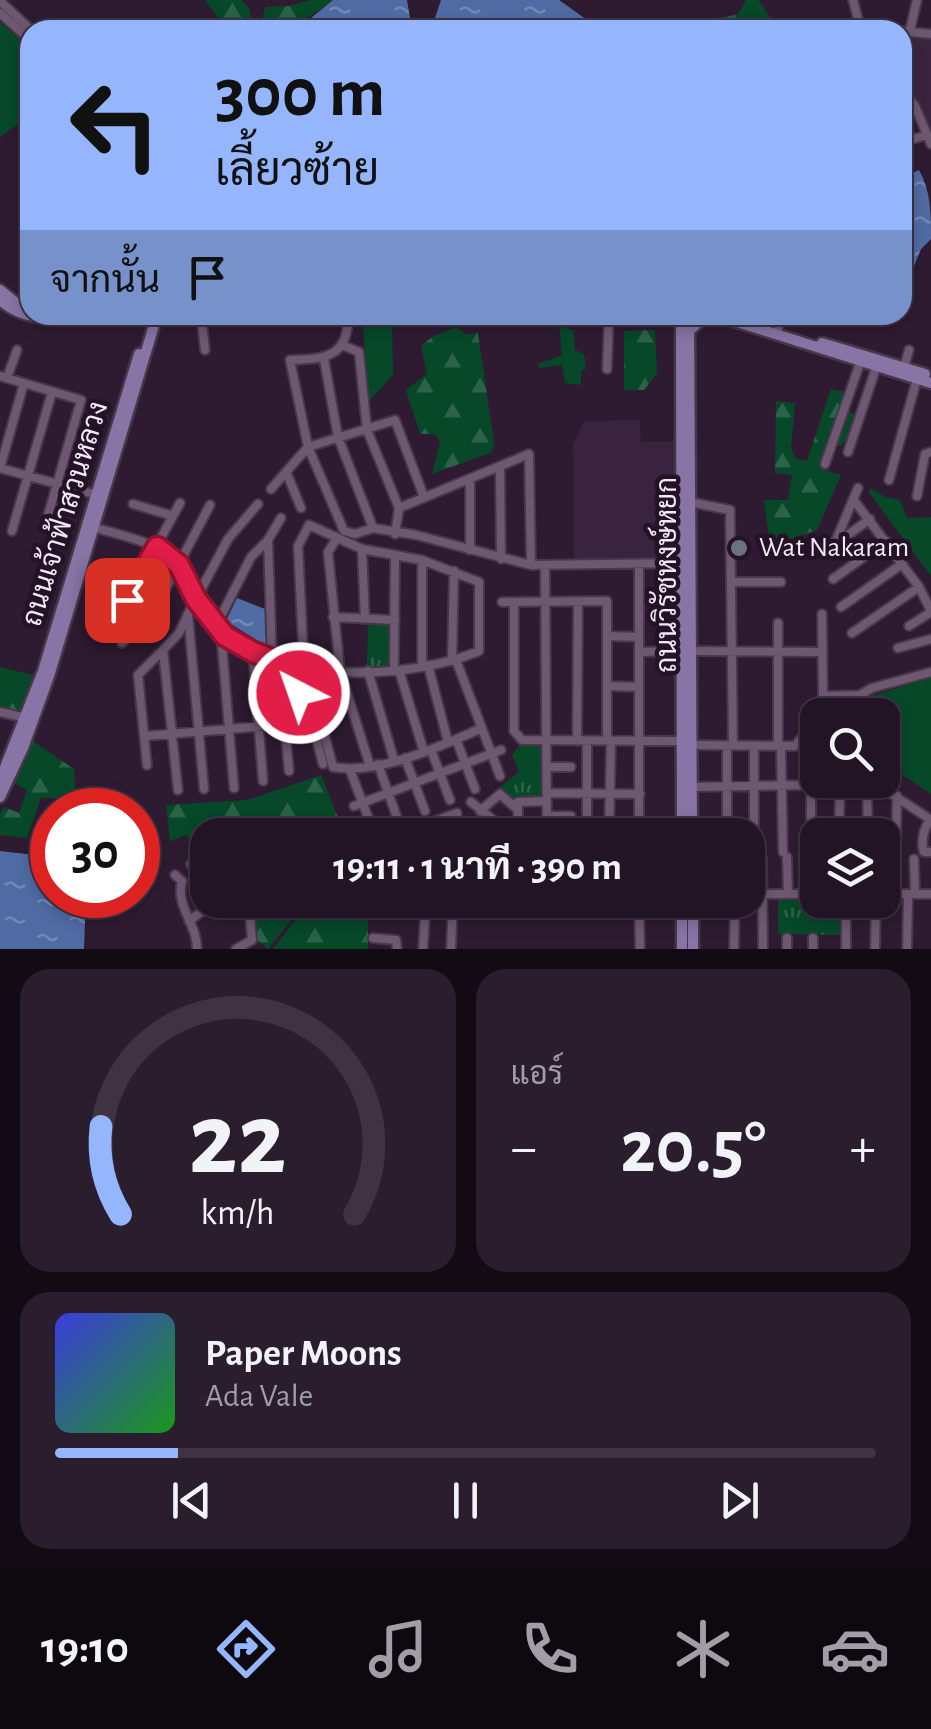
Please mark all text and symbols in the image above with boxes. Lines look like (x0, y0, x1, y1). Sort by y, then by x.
text: 300 m (215, 59, 385, 129)
icon: left (50, 60, 180, 190)
text: เลี้ยวซ้าย (215, 149, 379, 194)
icon: arrive (180, 250, 235, 305)
text: จากนั้น (50, 262, 160, 300)
street label: ถนนเจ้าฟ้าสวนหลวง (13, 397, 113, 630)
street label: ถนนวิรัชหงษ์หยก (647, 477, 682, 673)
place label: Wat Nakaram (759, 534, 909, 562)
marker: Wat Nakaram (728, 537, 750, 559)
pin (85, 558, 170, 643)
icon: arrive (100, 573, 155, 628)
position arrow (247, 641, 351, 745)
map controls (800, 698, 900, 918)
button: search (800, 698, 900, 798)
speed limit sign: 30 (30, 788, 160, 918)
button: layers (800, 818, 900, 918)
text: 19:11 · 1 นาที · 390 m (333, 849, 622, 887)
text: แอร์ (511, 1058, 563, 1090)
text: 22 (189, 1089, 287, 1193)
text: 20.5° (620, 1111, 766, 1186)
text: − (511, 1121, 537, 1176)
text: + (850, 1121, 876, 1176)
text: km/h (201, 1195, 275, 1231)
text: Paper Moons (205, 1335, 402, 1373)
text: Ada Vale (205, 1380, 313, 1412)
icon: previous (164, 1473, 219, 1528)
icon: pause (438, 1473, 493, 1528)
icon: next (712, 1473, 767, 1528)
icon: directions (211, 1614, 281, 1684)
icon: music (363, 1614, 433, 1684)
icon: phone (515, 1614, 585, 1684)
icon: climate (668, 1614, 738, 1684)
icon: car (820, 1614, 890, 1684)
text: 19:10 (41, 1626, 129, 1671)

